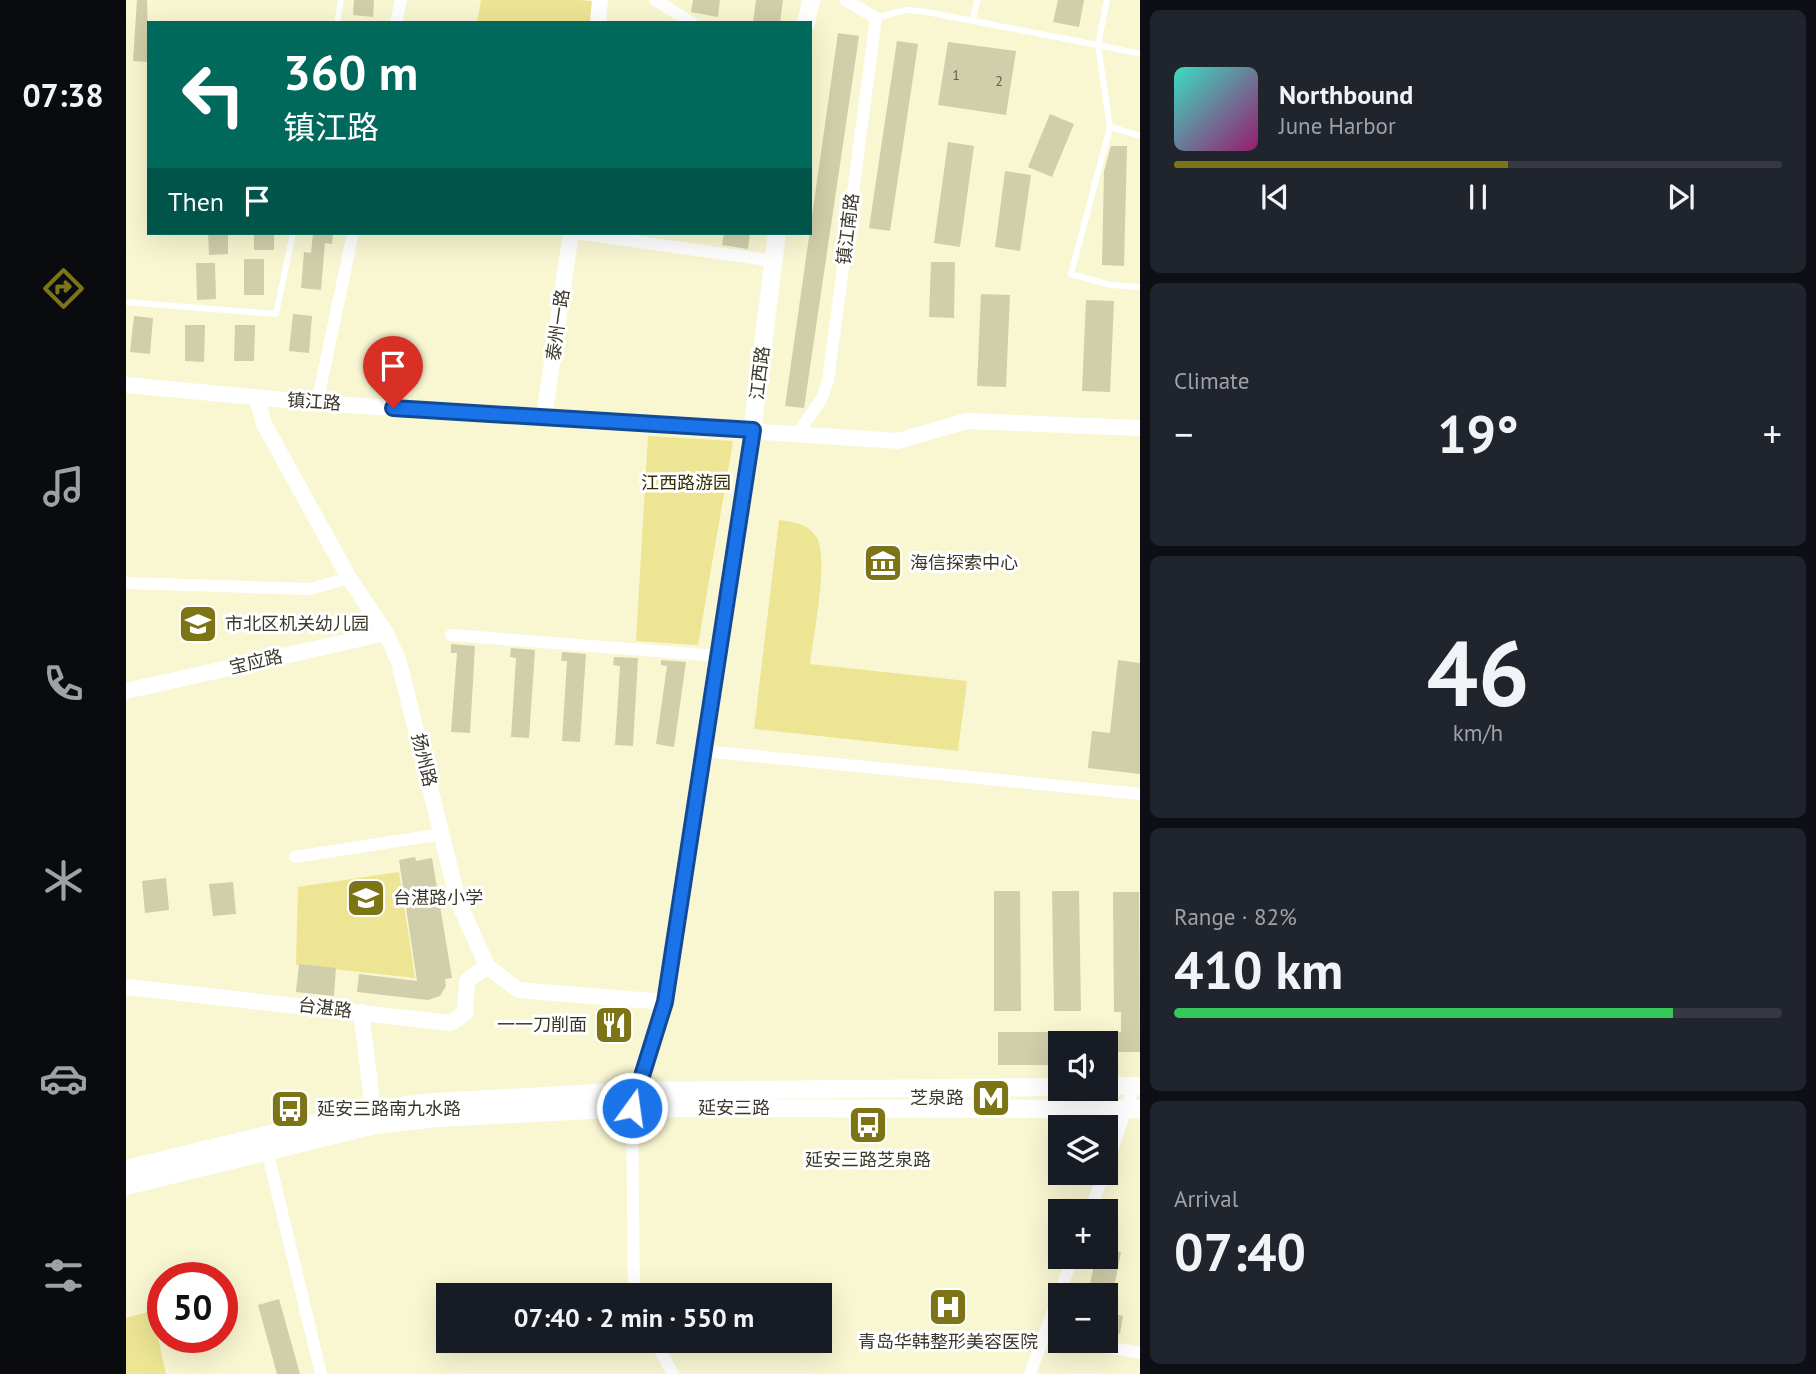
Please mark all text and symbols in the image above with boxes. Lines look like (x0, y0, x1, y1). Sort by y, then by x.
text: 360 m (283, 40, 418, 104)
icon: left (168, 49, 259, 140)
house number: 1 (952, 66, 960, 84)
house number: 2 (995, 72, 1003, 90)
text: 07:38 (22, 74, 104, 116)
text: Northbound (1279, 78, 1413, 111)
text: 镇江路 (283, 106, 379, 148)
text: June Harbor (1279, 111, 1396, 140)
icon: previous (1256, 178, 1294, 216)
icon: pause (1459, 178, 1497, 216)
icon: next (1662, 178, 1700, 216)
icon: arrive (238, 182, 276, 220)
text: Then (168, 185, 224, 218)
street label: 镇江南路 (832, 192, 863, 266)
icon: directions (39, 264, 88, 313)
street label: 泰州一路 (541, 288, 574, 362)
pin (363, 336, 423, 408)
street label: 江西路 (745, 345, 774, 401)
icon: arrive (374, 347, 412, 385)
text: Climate (1174, 366, 1249, 395)
street label: 镇江路 (286, 388, 342, 415)
text: 19° (1437, 400, 1519, 467)
text: − (1174, 409, 1193, 458)
text: + (1763, 409, 1782, 458)
icon: music (39, 462, 88, 511)
park label: 江西路游园 (641, 471, 731, 494)
museum icon: 海信探索中心 (862, 542, 904, 584)
place label: 海信探索中心 (910, 551, 1018, 574)
school or university icon: 市北区机关幼儿园 (177, 603, 219, 645)
place label: 市北区机关幼儿园 (225, 612, 369, 635)
text: 46 (1426, 613, 1530, 731)
street label: 宝应路 (227, 644, 285, 679)
icon: phone (39, 659, 88, 708)
text: km/h (1453, 718, 1503, 747)
street label: 扬州路 (407, 731, 442, 789)
icon: climate (39, 856, 88, 905)
school or university icon: 台湛路小学 (345, 877, 387, 919)
place label: 台湛路小学 (393, 886, 483, 909)
text: Range · 82% (1174, 902, 1297, 931)
text: 410 km (1174, 936, 1343, 1003)
street label: 台湛路 (297, 993, 353, 1022)
restaurant icon: 一一刀削面 (593, 1004, 635, 1046)
place label: 一一刀削面 (497, 1013, 587, 1036)
map controls (1048, 1031, 1118, 1353)
button: sound (1048, 1031, 1118, 1101)
icon: car (39, 1054, 88, 1103)
position arrow (595, 1071, 669, 1145)
metro station icon: 芝泉路 (970, 1077, 1012, 1119)
place label: 芝泉路 (910, 1086, 964, 1109)
bus stop icon: 延安三路南九水路 (269, 1088, 311, 1130)
street label: 延安三路 (698, 1096, 770, 1119)
place label: 延安三路南九水路 (317, 1097, 461, 1120)
bus stop icon: 延安三路芝泉路 (847, 1104, 889, 1146)
button: layers (1048, 1115, 1118, 1185)
place label: 延安三路芝泉路 (805, 1148, 931, 1171)
text: Arrival (1174, 1184, 1238, 1213)
button: + (1048, 1199, 1118, 1269)
text: 07:40 (1174, 1218, 1306, 1285)
icon: filters (39, 1251, 88, 1300)
speed limit sign: 50 (147, 1262, 238, 1353)
button: − (1048, 1283, 1118, 1353)
hospital icon: 青岛华韩整形美容医院 (927, 1286, 969, 1328)
text: 07:40 · 2 min · 550 m (514, 1301, 754, 1334)
place label: 青岛华韩整形美容医院 (858, 1330, 1038, 1353)

